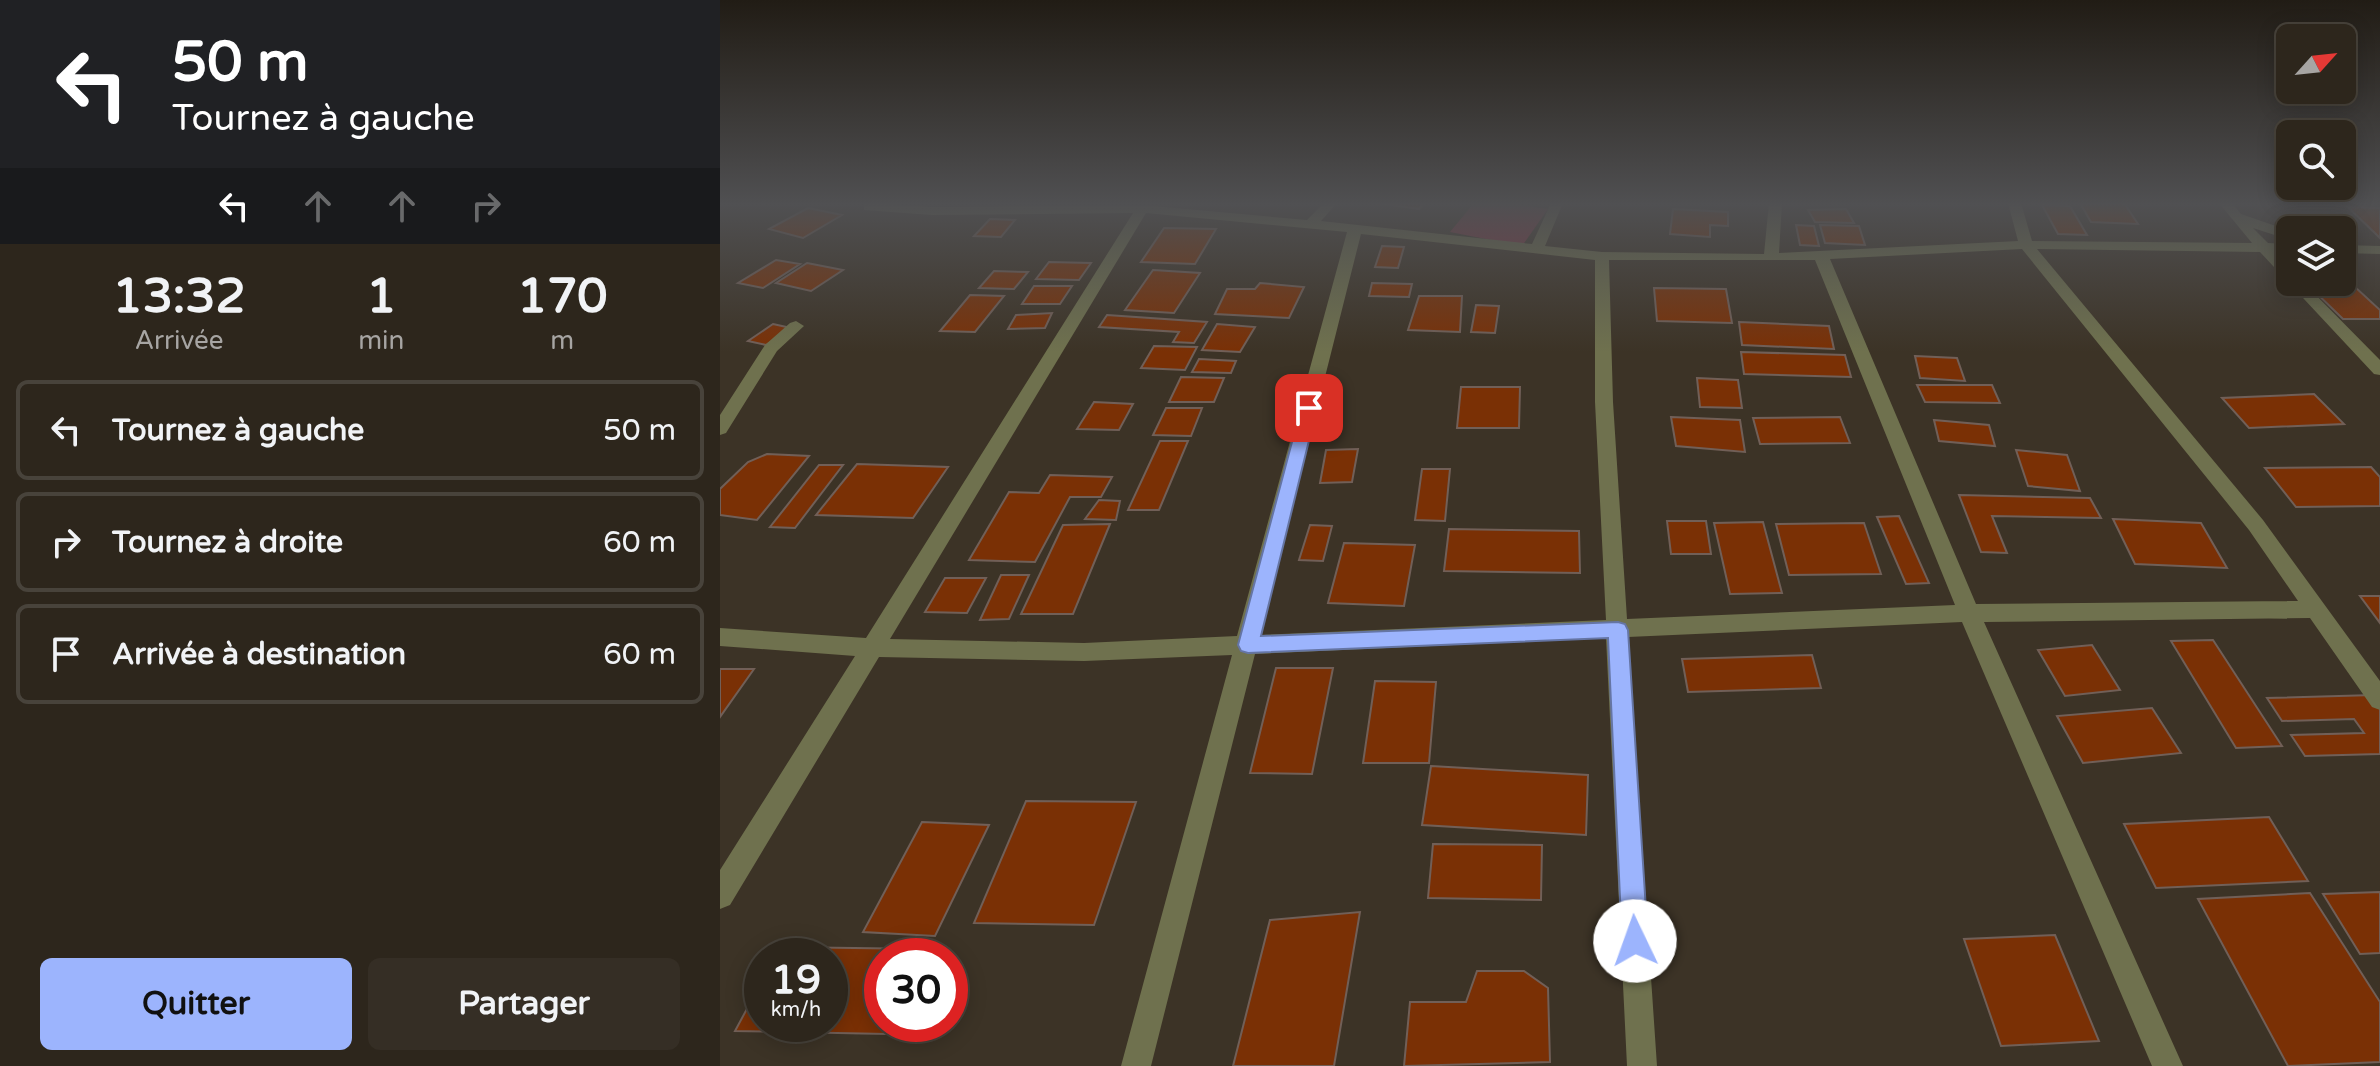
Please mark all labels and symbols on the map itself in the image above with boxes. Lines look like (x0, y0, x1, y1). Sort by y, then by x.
north arrow (2276, 24, 2356, 104)
pin (1275, 374, 1343, 442)
position arrow (1593, 899, 1677, 983)
speed limit sign: 30 (864, 938, 968, 1042)

